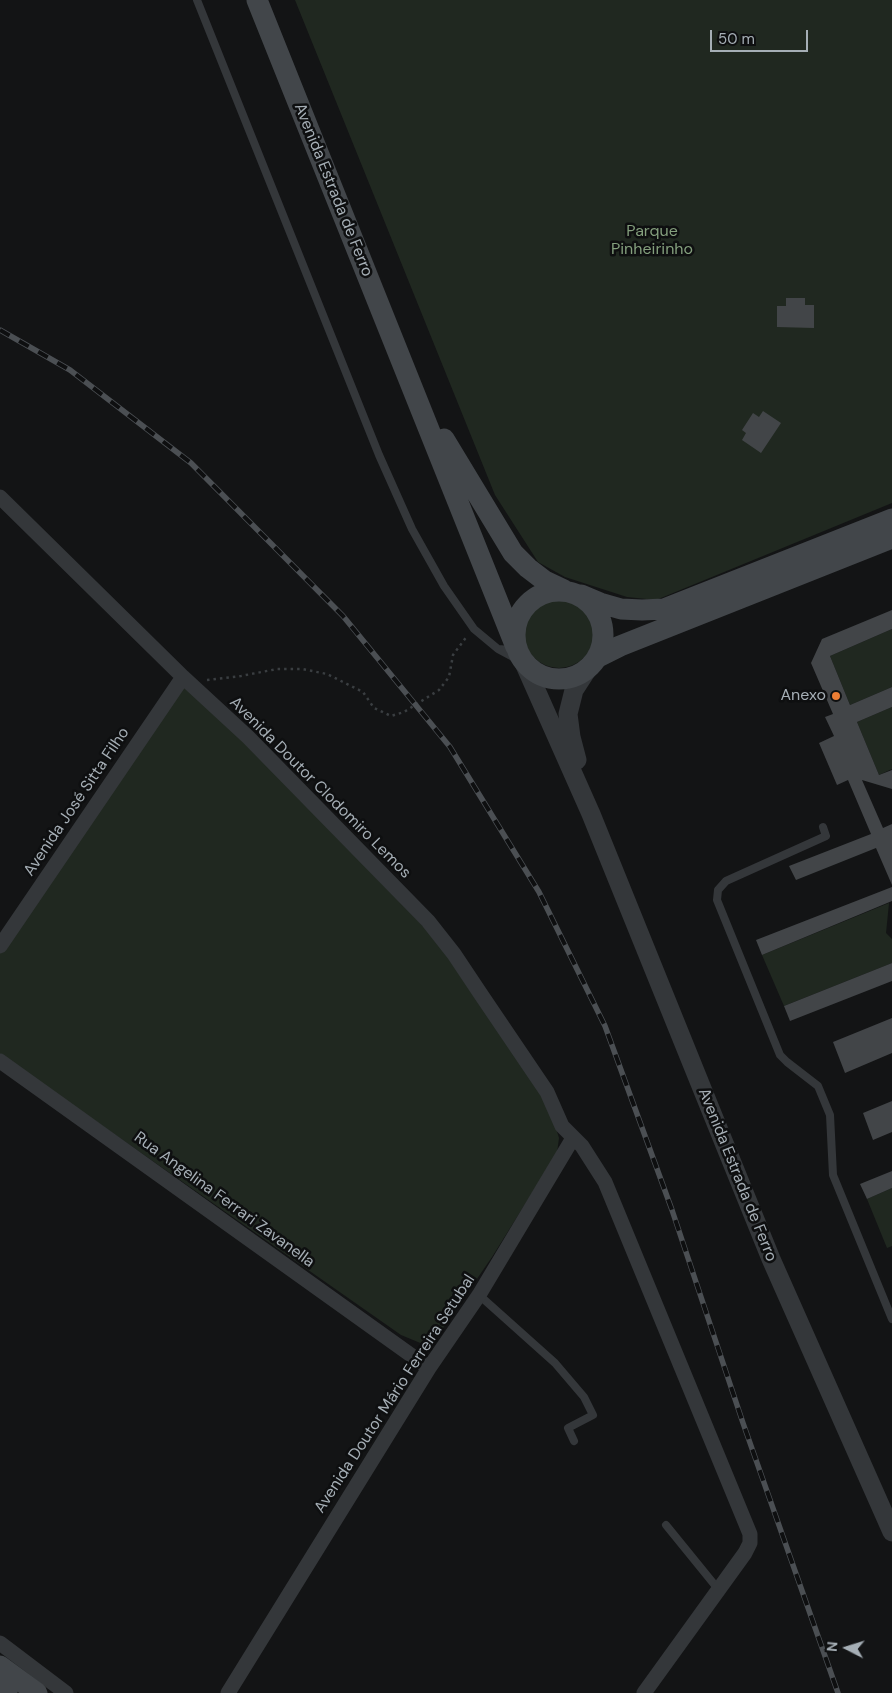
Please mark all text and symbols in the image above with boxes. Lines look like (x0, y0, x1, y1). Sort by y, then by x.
scale bar (712, 20, 810, 52)
text: 50 m (718, 29, 755, 49)
street label: Avenida Estrada de Ferro (289, 101, 377, 279)
park label: Parque Pinheirinho (611, 222, 693, 260)
place label: Anexo (780, 686, 826, 706)
marker: Anexo (830, 690, 842, 702)
street label: Avenida Doutor Clodomiro Lemos (225, 693, 415, 883)
street label: Avenida José Sitta Filho (20, 724, 134, 880)
street label: Avenida Estrada de Ferro (693, 1086, 781, 1264)
street label: Rua Angelina Ferrari Zavanella (130, 1128, 318, 1272)
street label: Avenida Doutor Mário Ferreira Setubal (311, 1271, 479, 1517)
north arrow (822, 1623, 872, 1673)
text: N (823, 1641, 841, 1653)

